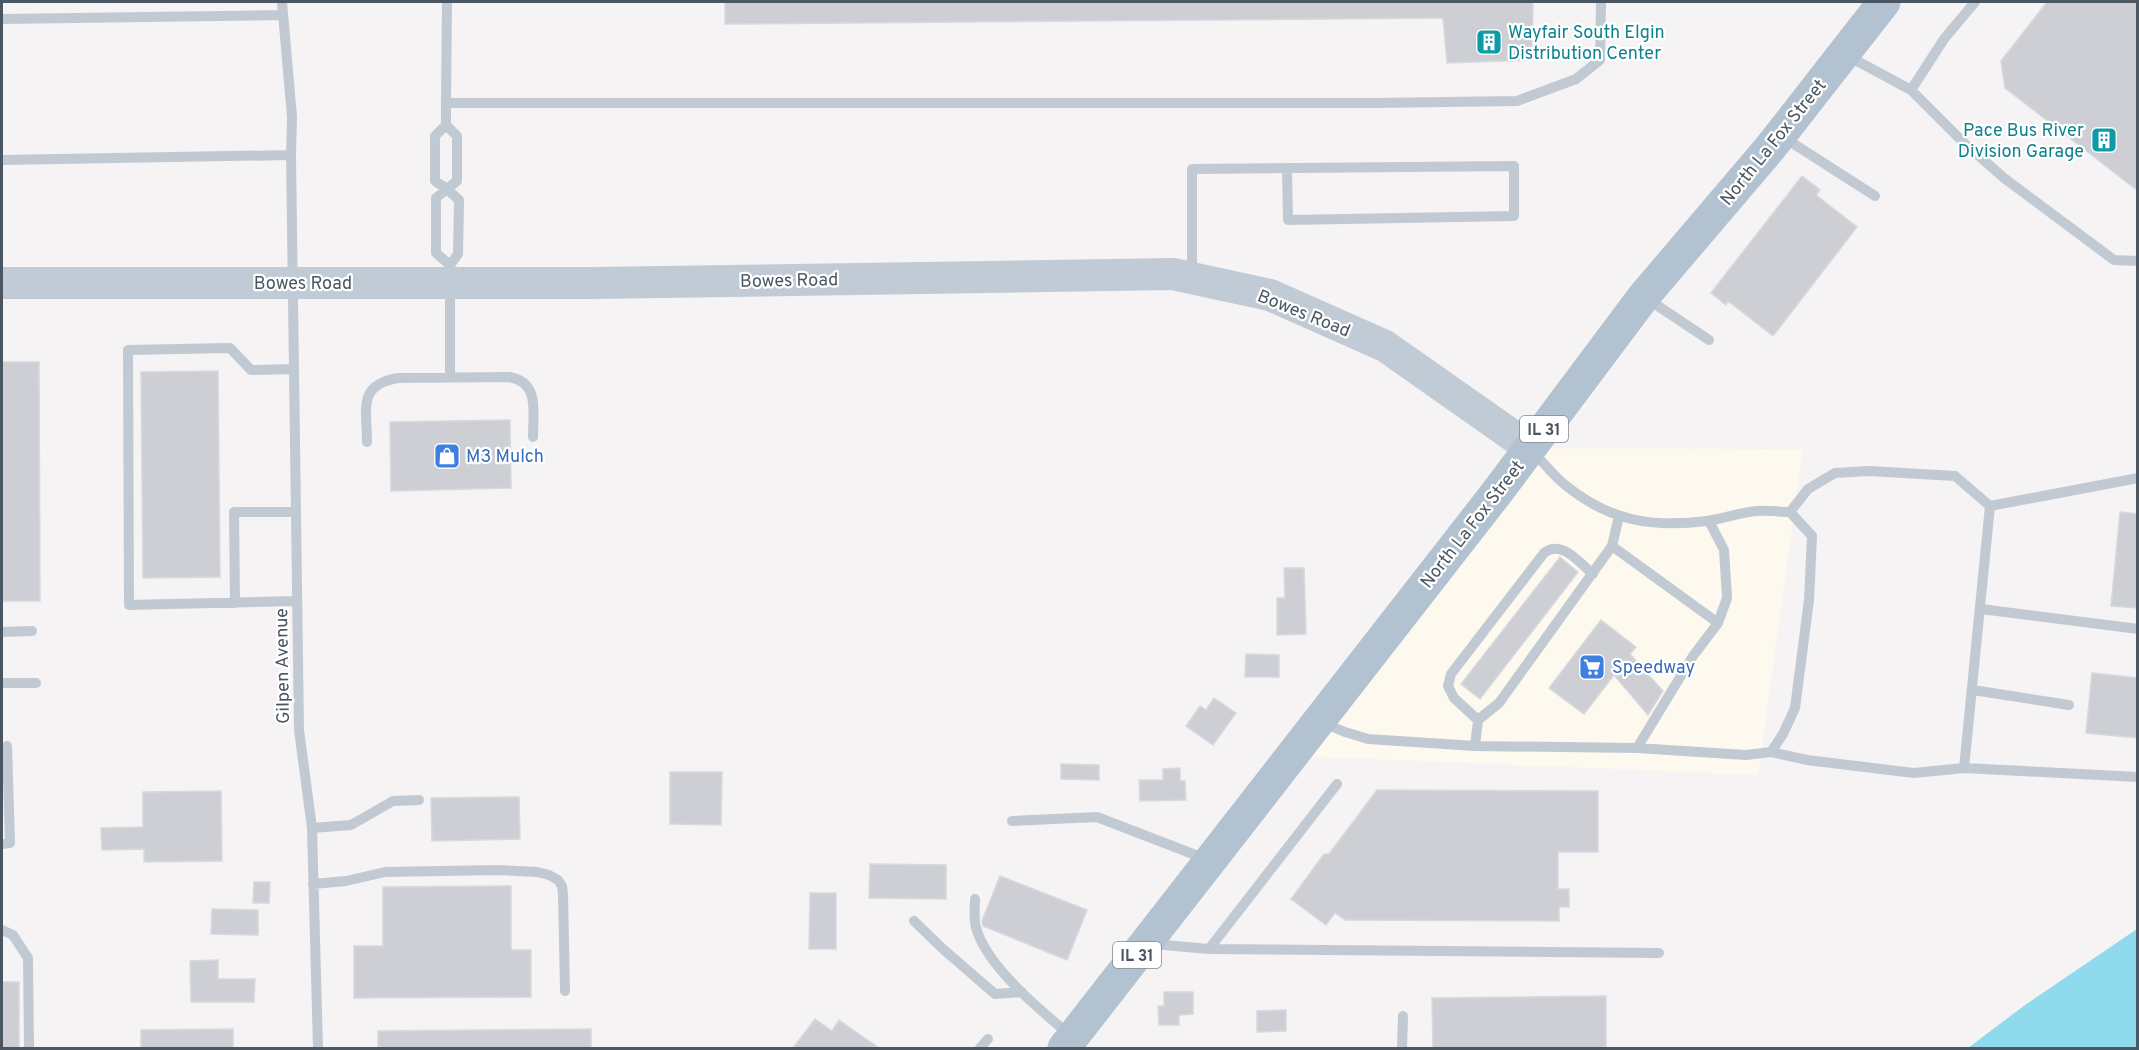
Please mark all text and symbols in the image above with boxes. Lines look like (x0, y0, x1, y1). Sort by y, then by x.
place label: Wayfair South Elgin Distribution Center (1508, 22, 1665, 66)
building icon: Wayfair South Elgin Distribution Center (1474, 27, 1504, 57)
street label: North La Fox Street (1716, 75, 1832, 211)
place label: Pace Bus River Division Garage (1958, 120, 2084, 164)
building icon: Pace Bus River Division Garage (2089, 125, 2119, 155)
street label: Bowes Road (740, 269, 838, 294)
street label: Bowes Road (254, 273, 352, 296)
street label: Bowes Road (1254, 285, 1353, 343)
road number: IL 31 (1520, 416, 1568, 442)
shop icon: M3 Mulch (432, 441, 462, 471)
place label: M3 Mulch (466, 446, 544, 469)
street label: North La Fox Street (1416, 456, 1530, 593)
street label: Gilpen Avenue (271, 608, 296, 724)
supermarket icon: Speedway (1577, 652, 1607, 682)
place label: Speedway (1612, 657, 1695, 680)
road number: IL 31 (1113, 942, 1161, 968)

